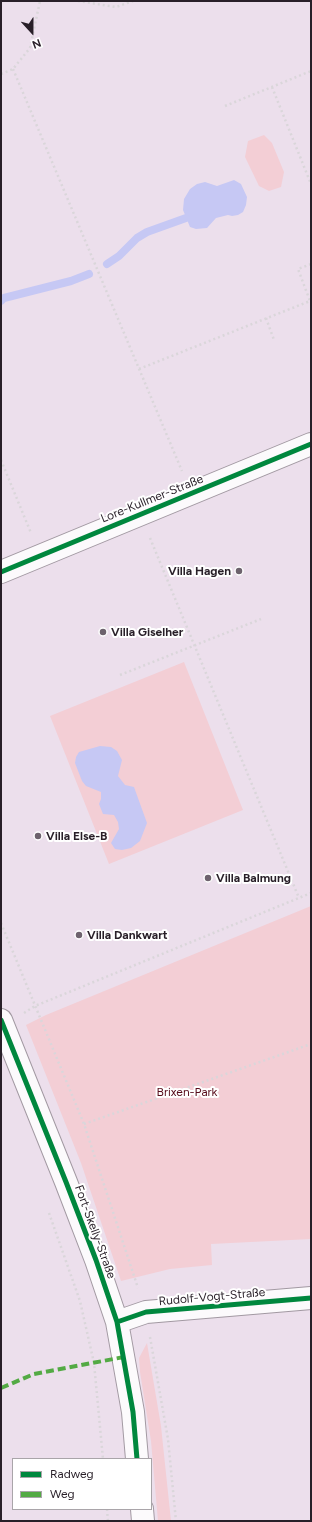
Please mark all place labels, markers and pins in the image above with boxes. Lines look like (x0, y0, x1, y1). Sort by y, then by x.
place label: Villa Hagen (168, 564, 231, 578)
marker: Villa Hagen (234, 566, 244, 576)
place label: Villa Giselher (111, 625, 183, 639)
marker: Villa Giselher (98, 627, 108, 637)
place label: Villa Else-B (46, 829, 107, 843)
marker: Villa Else-B (33, 831, 43, 841)
place label: Villa Balmung (216, 871, 291, 885)
marker: Villa Balmung (203, 873, 213, 883)
place label: Villa Dankwart (87, 928, 168, 942)
marker: Villa Dankwart (74, 930, 84, 940)

